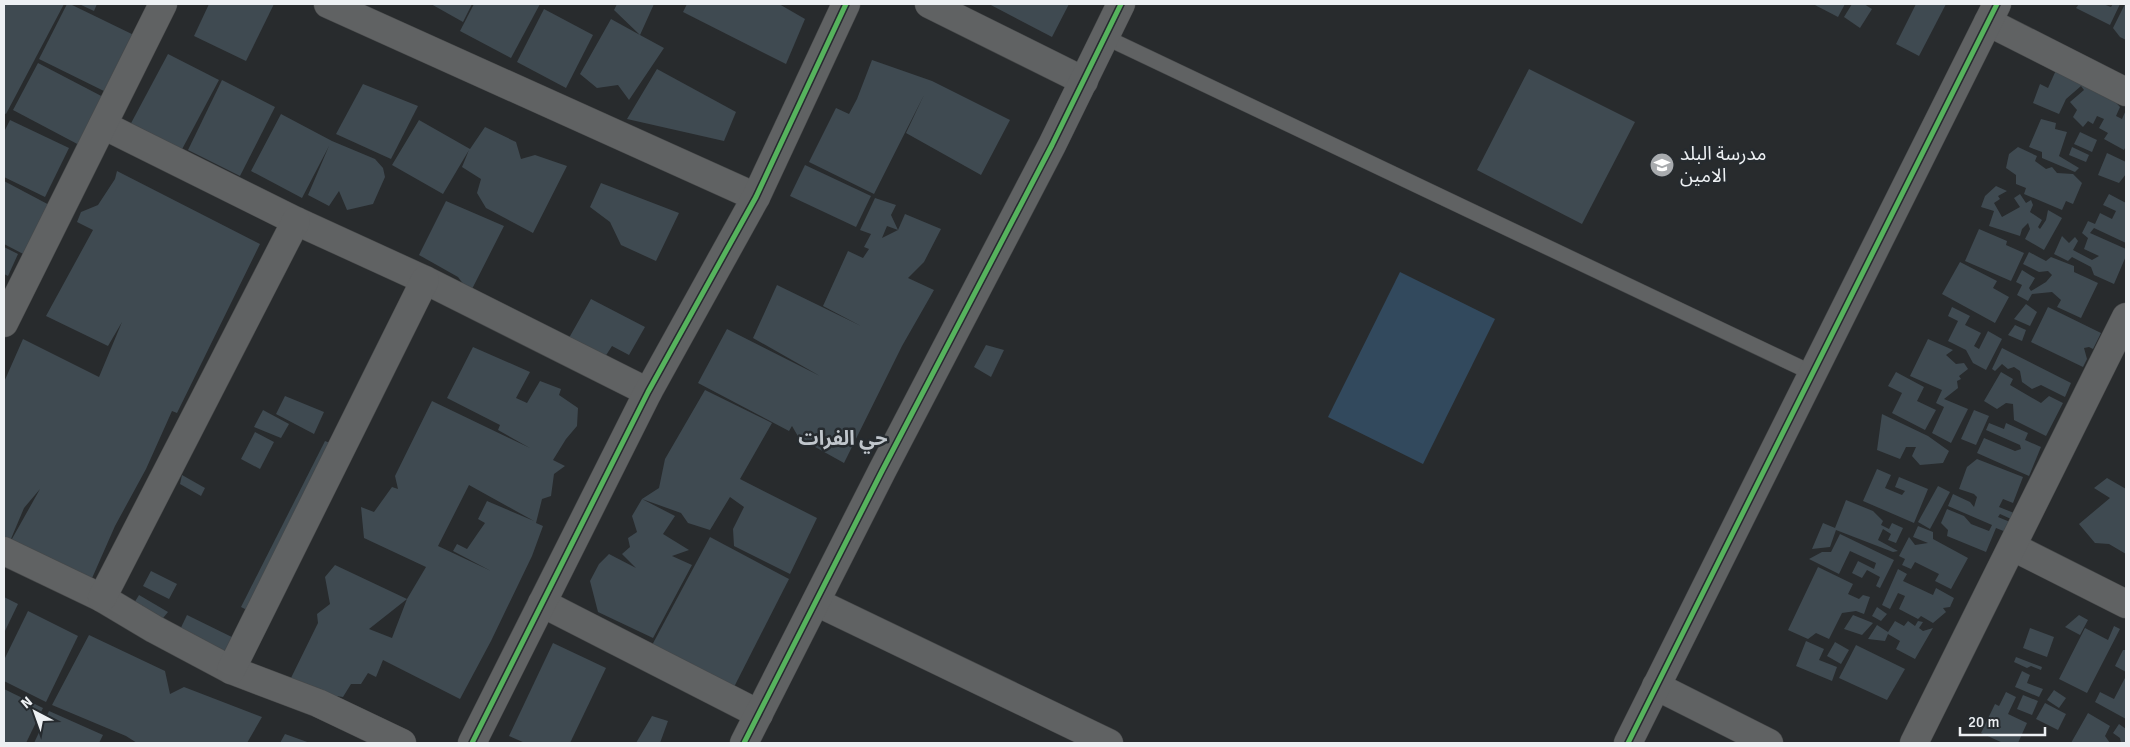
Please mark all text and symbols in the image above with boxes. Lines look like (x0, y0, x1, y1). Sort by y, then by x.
place label: مدرسة البلد الامين (1680, 142, 1767, 188)
school or university icon: مدرسة البلد الامين (1649, 152, 1675, 178)
district label: حي الفرات (798, 426, 888, 454)
north arrow (10, 687, 60, 737)
text: N (18, 693, 36, 712)
scale bar (1960, 704, 2045, 736)
text: 20 m (1968, 713, 1999, 731)

